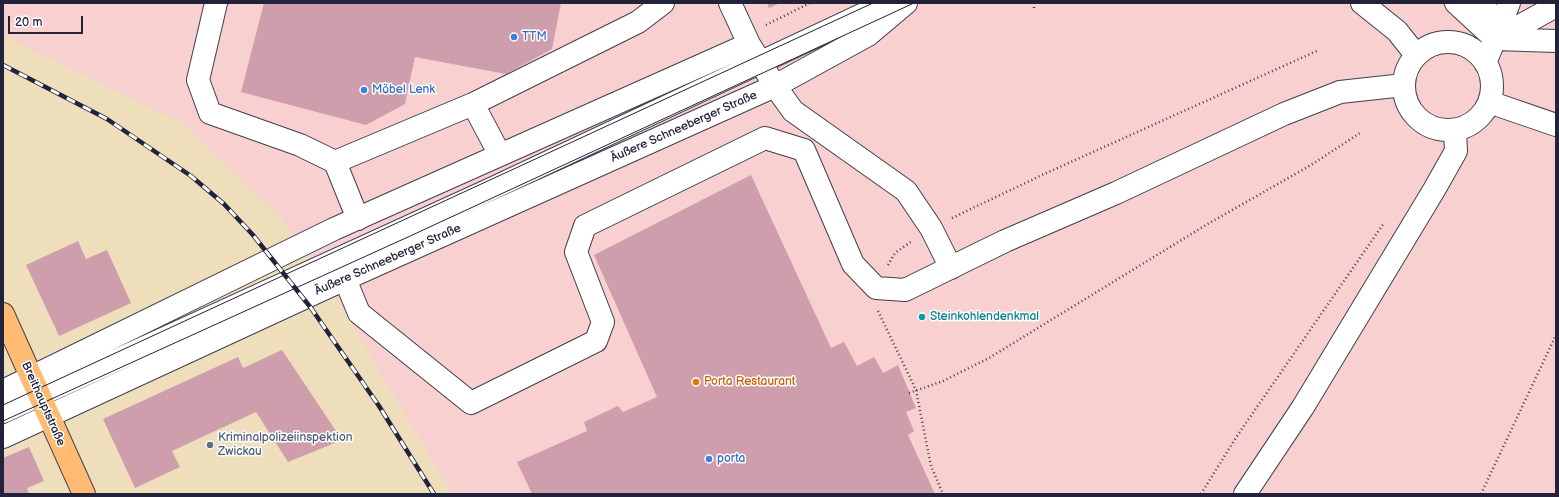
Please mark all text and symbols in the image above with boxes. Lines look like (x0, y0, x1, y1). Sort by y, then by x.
scale bar (10, 8, 85, 34)
text: 20 m (15, 15, 42, 30)
place label: TTM (522, 30, 547, 44)
marker: TTM (509, 32, 519, 42)
place label: Möbel Lenk (372, 83, 435, 97)
marker: Möbel Lenk (359, 85, 369, 95)
street label: Äußere Schneeberger Straße (609, 88, 759, 166)
street label: Äußere Schneeberger Straße (313, 221, 463, 299)
place label: Steinkohlendenkmal (930, 310, 1039, 324)
marker: Steinkohlendenkmal (917, 312, 927, 322)
street label: Breithauptstraße (18, 360, 68, 448)
place label: Porta Restaurant (704, 375, 795, 389)
marker: Porta Restaurant (691, 377, 701, 387)
place label: Kriminalpolizeiinspektion Zwickau (218, 431, 352, 459)
marker: Kriminalpolizeiinspektion Zwickau (205, 440, 215, 450)
place label: porta (717, 452, 745, 466)
marker: porta (704, 454, 714, 464)

